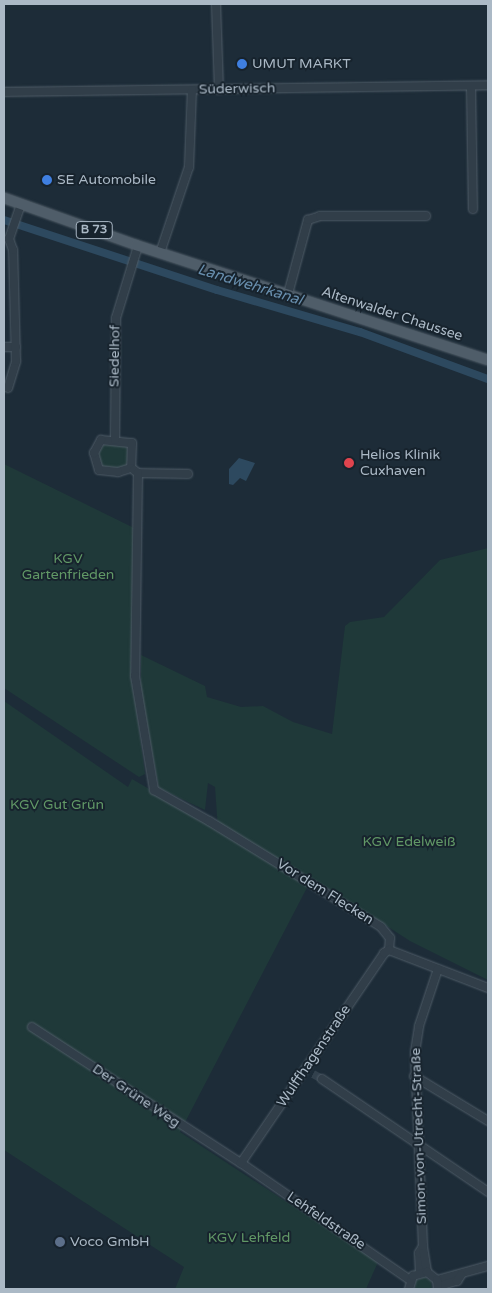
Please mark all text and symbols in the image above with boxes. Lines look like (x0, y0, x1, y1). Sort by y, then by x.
place label: UMUT MARKT (252, 56, 351, 72)
marker: UMUT MARKT (236, 58, 248, 70)
street label: Süderwisch (199, 80, 275, 98)
place label: SE Automobile (57, 172, 156, 188)
marker: SE Automobile (41, 174, 53, 186)
road number: B 73 (75, 220, 113, 240)
water label: Landwehrkanal (195, 261, 305, 309)
street label: Altenwalder Chaussee (319, 283, 465, 345)
street label: Siedelhof (106, 325, 124, 387)
place label: Helios Klinik Cuxhaven (360, 447, 440, 480)
marker: Helios Klinik Cuxhaven (342, 456, 356, 470)
park label: KGV Gartenfrieden (22, 551, 114, 584)
park label: KGV Gut Grün (10, 797, 104, 813)
park label: KGV Edelweiß (363, 834, 455, 850)
street label: Vor dem Flecken (274, 855, 376, 929)
street label: Wulffhagenstraße (274, 1002, 354, 1110)
street label: Simon-von-Utrecht-Straße (408, 1048, 430, 1224)
street label: Der Grüne Weg (89, 1061, 183, 1131)
street label: Lehfeldstraße (284, 1189, 368, 1253)
park label: KGV Lehfeld (208, 1230, 290, 1246)
place label: Voco GmbH (70, 1234, 150, 1250)
marker: Voco GmbH (54, 1236, 66, 1248)

